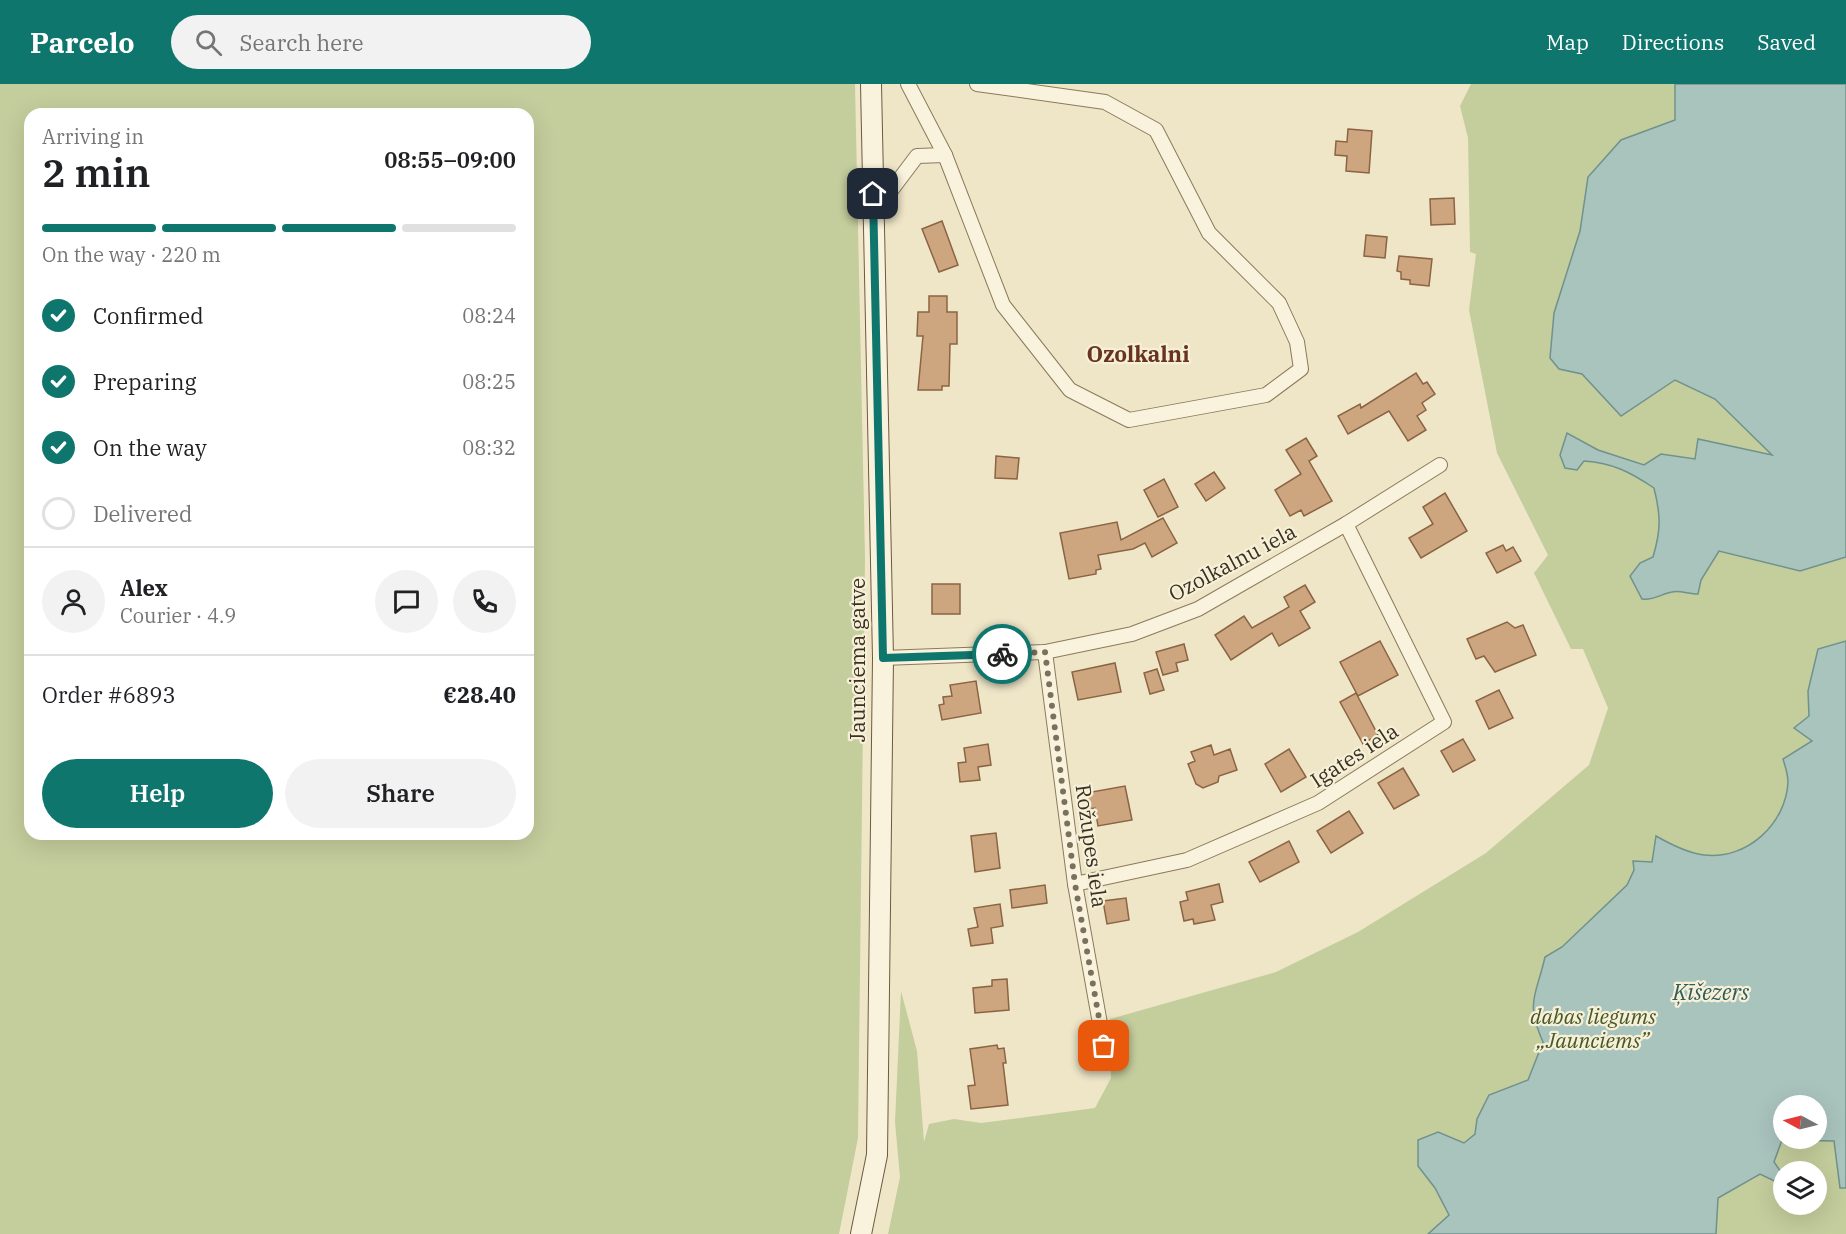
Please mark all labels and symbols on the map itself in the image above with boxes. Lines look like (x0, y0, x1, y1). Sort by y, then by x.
pin (847, 168, 898, 219)
district label: Ozolkalni (1086, 339, 1190, 368)
street label: Ozolkalnu iela (1163, 517, 1301, 607)
street label: Jaunciema gatve (843, 578, 871, 742)
courier (972, 624, 1032, 684)
street label: Igates iela (1305, 716, 1403, 794)
street label: Rožupes iela (1069, 783, 1115, 909)
water label: Ķīšezers (1672, 977, 1750, 1006)
park label: dabas liegums „Jaunciems” (1530, 1002, 1656, 1054)
pin (1078, 1020, 1129, 1071)
north arrow (1773, 1095, 1827, 1149)

